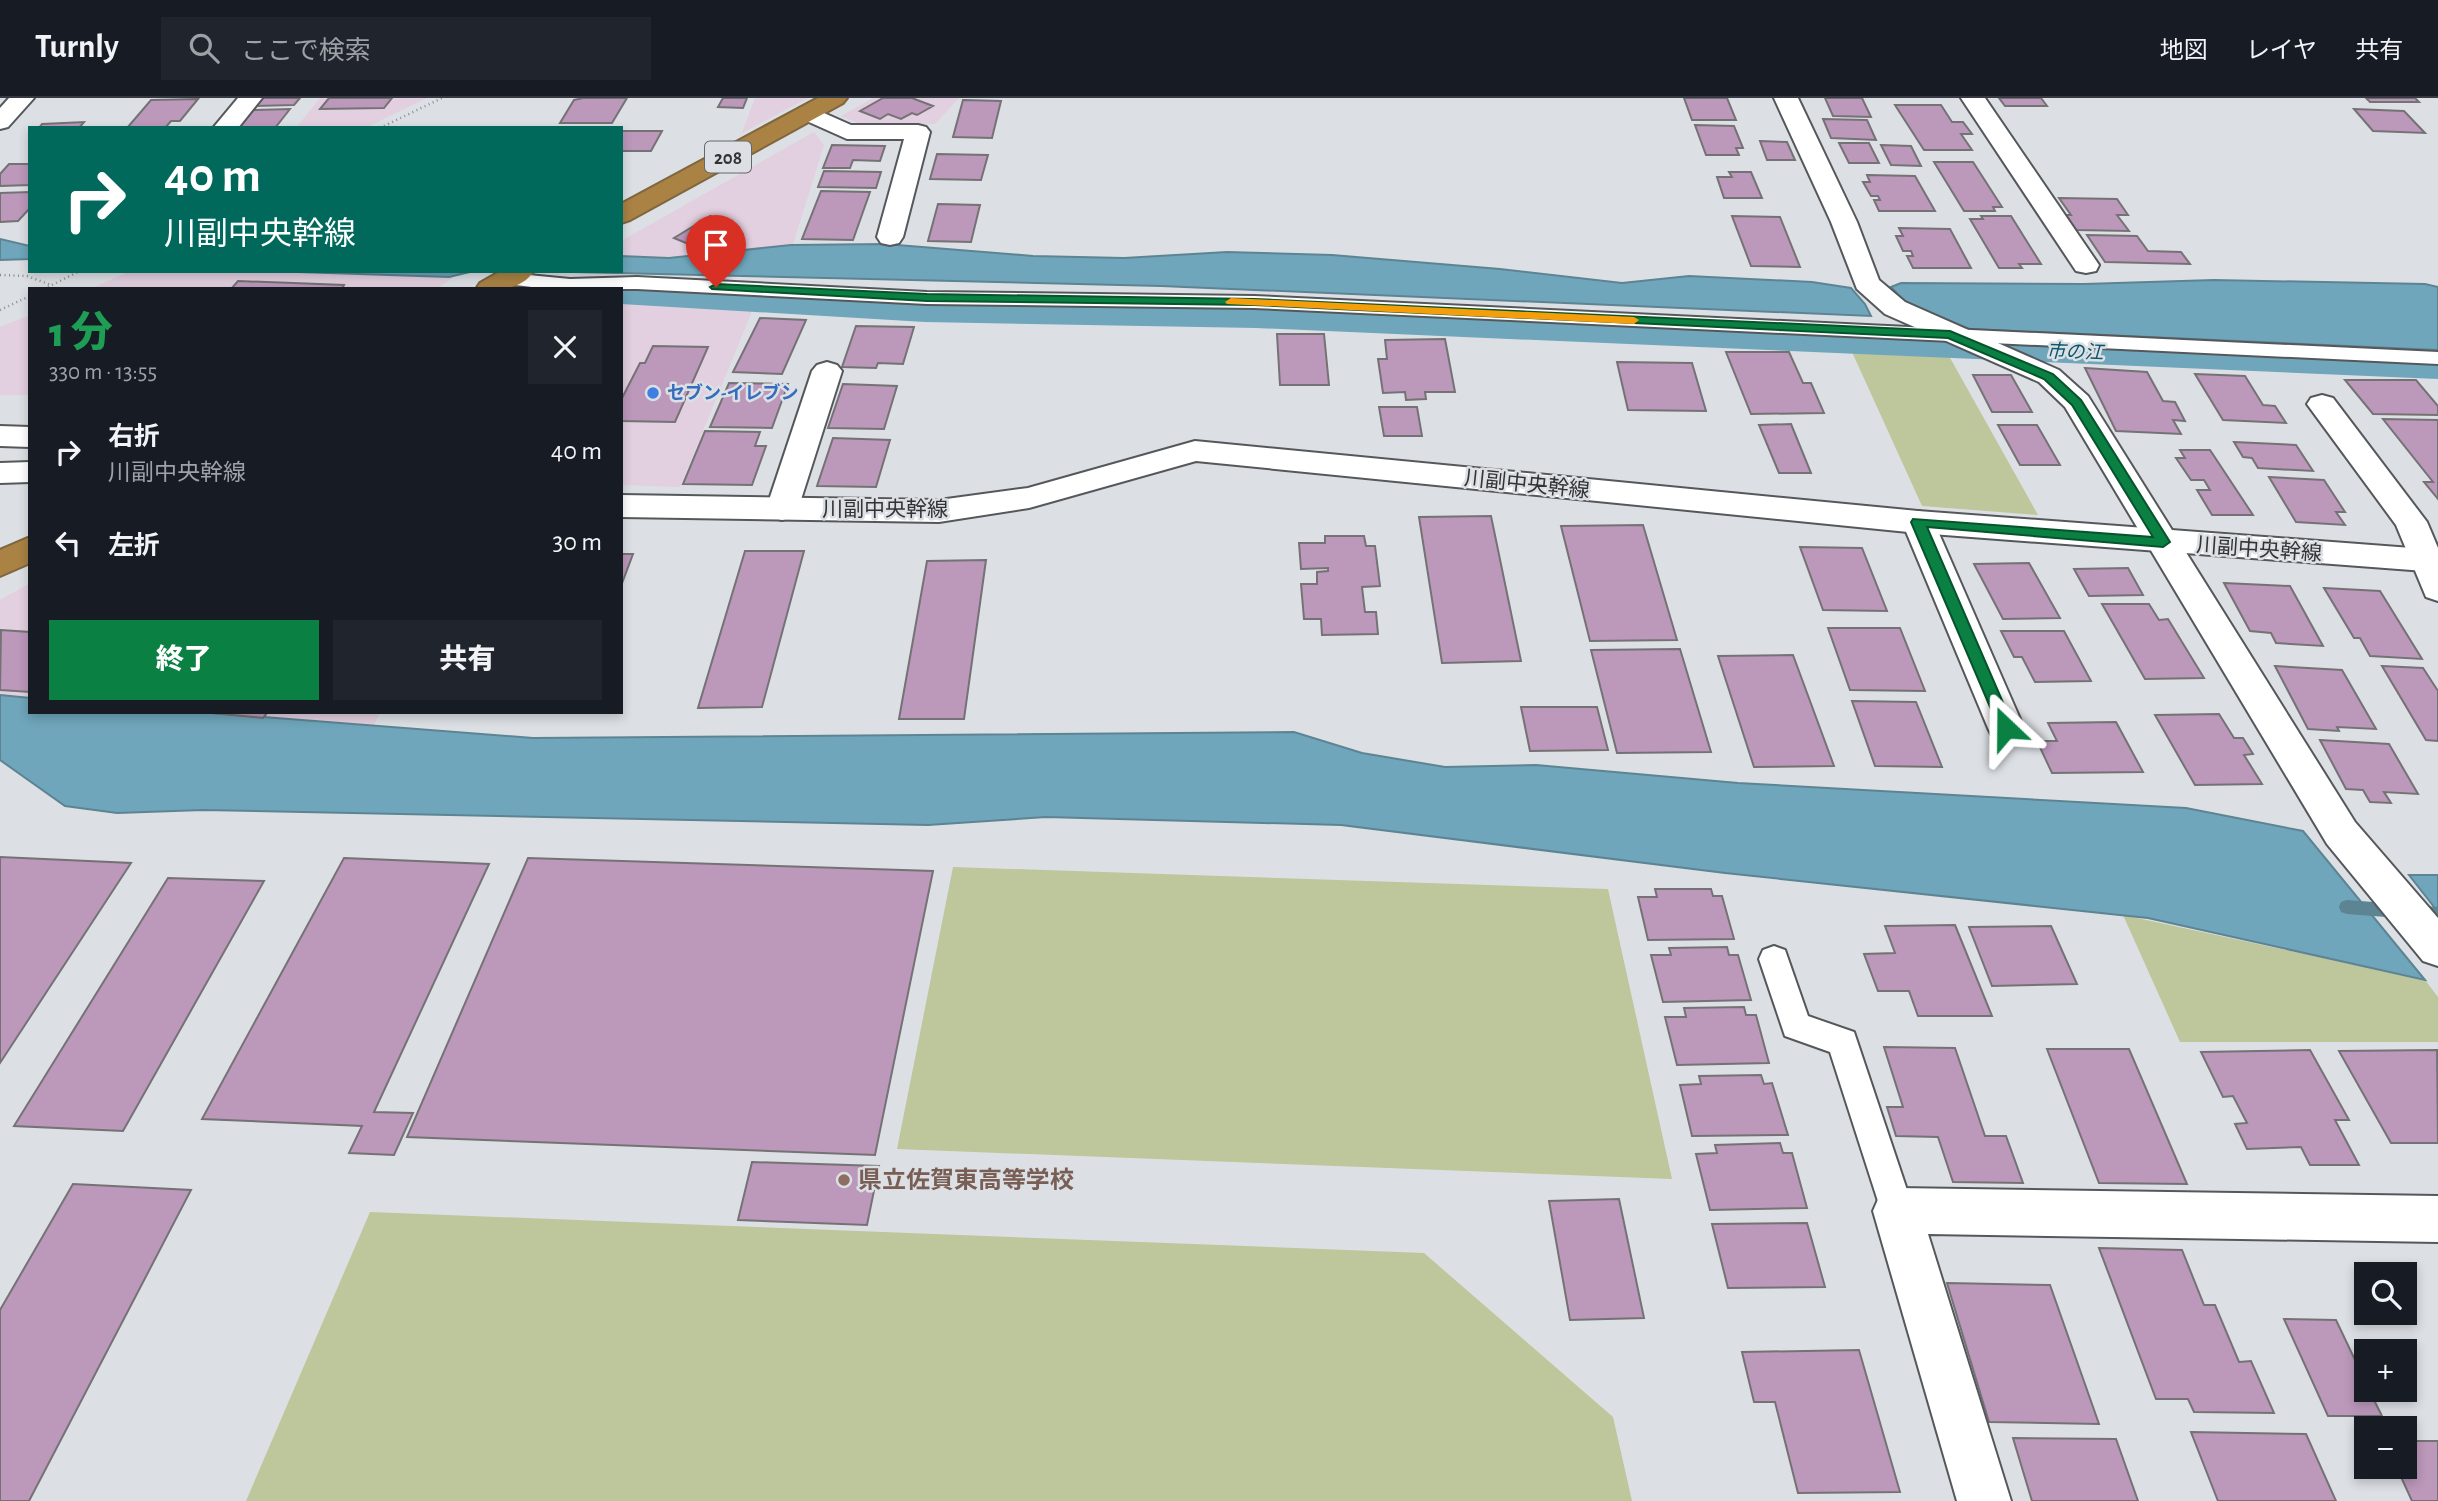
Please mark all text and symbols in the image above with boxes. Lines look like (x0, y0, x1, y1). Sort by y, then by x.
search box (161, 17, 651, 80)
icon: search (185, 29, 223, 67)
text: Turnly (35, 31, 119, 64)
text: ここで検索 (241, 38, 371, 64)
text: 地図 (2160, 39, 2208, 63)
text: レイヤ (2246, 39, 2317, 63)
text: 共有 (2355, 39, 2403, 63)
road number: 208 (705, 142, 751, 172)
text: 40 m (164, 152, 261, 201)
icon: right (49, 154, 140, 245)
pin (686, 215, 746, 287)
text: 川副中央幹線 (164, 218, 356, 250)
icon: arrive (697, 226, 735, 264)
button: close (528, 310, 602, 384)
text: 1 分 (49, 312, 113, 354)
water label: 市の江 (2046, 340, 2106, 363)
text: 330 m · 13:55 (49, 361, 157, 384)
place label: セブン-イレブン (667, 383, 798, 403)
marker: セブン-イレブン (645, 385, 661, 401)
text: 右折 (108, 424, 160, 450)
icon: right (49, 433, 87, 471)
text: 40 m (551, 438, 602, 464)
text: 川副中央幹線 (108, 462, 246, 485)
street label: 川副中央幹線 (1463, 466, 1591, 502)
street label: 川副中央幹線 (822, 498, 948, 520)
icon: left (49, 524, 87, 562)
text: 30 m (552, 529, 602, 555)
text: 左折 (108, 533, 160, 559)
street label: 川副中央幹線 (2195, 534, 2323, 564)
button: 終了 (49, 620, 319, 700)
button: 共有 (333, 620, 602, 700)
position arrow (1969, 691, 2043, 765)
place label: 県立佐賀東高等学校 (858, 1167, 1074, 1193)
marker: 県立佐賀東高等学校 (836, 1172, 852, 1188)
map controls (2354, 1262, 2417, 1479)
button: search (2354, 1262, 2417, 1325)
button: + (2354, 1339, 2417, 1402)
button: − (2354, 1416, 2417, 1479)

